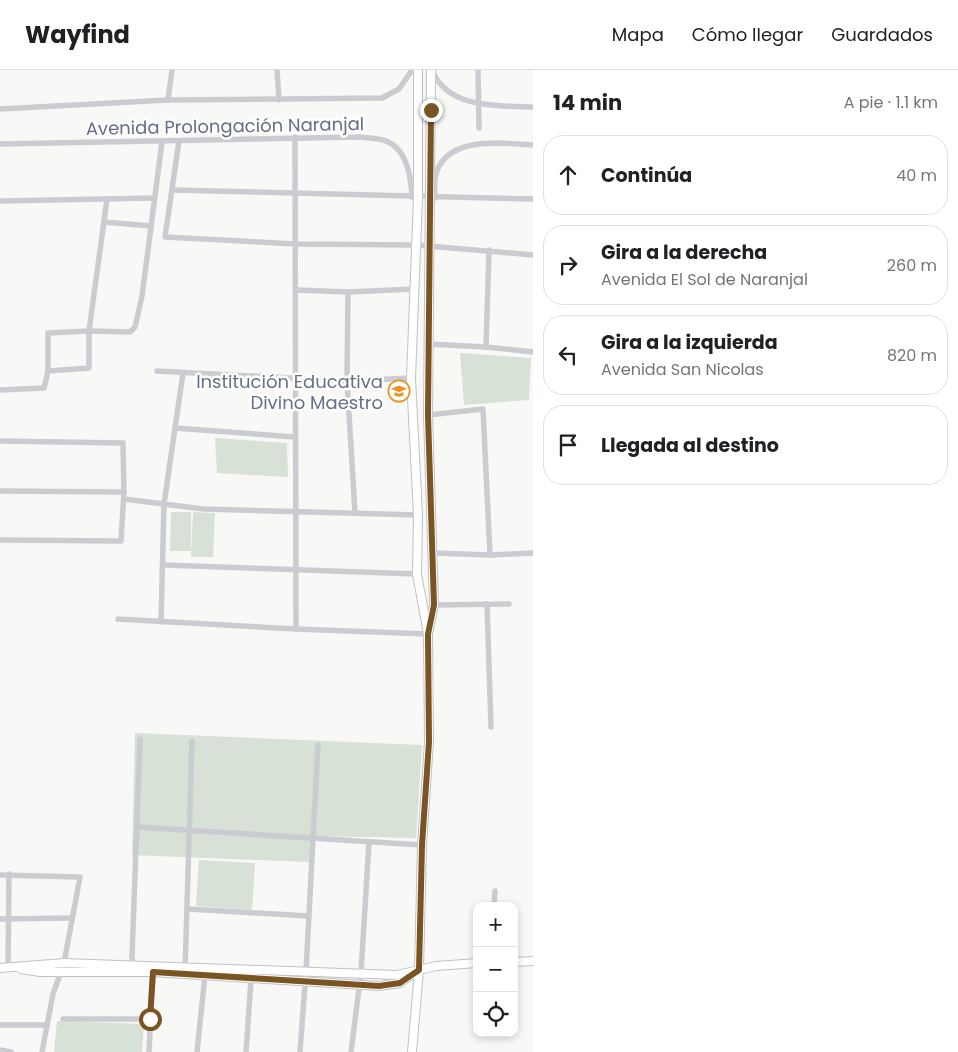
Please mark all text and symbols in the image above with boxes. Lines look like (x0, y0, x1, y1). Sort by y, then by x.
text: Wayfind (25, 18, 130, 51)
text: Mapa (612, 22, 664, 47)
text: Cómo llegar (692, 22, 803, 47)
text: Guardados (831, 22, 933, 47)
text: 14 min (553, 88, 622, 117)
text: A pie · 1.1 km (844, 91, 938, 114)
route end (420, 99, 443, 122)
street label: Avenida Prolongación Naranjal (86, 111, 364, 141)
icon: ahead (554, 161, 582, 189)
text: Continúa (601, 162, 692, 189)
text: 40 m (896, 164, 937, 187)
text: Gira a la derecha (601, 239, 767, 266)
icon: right (554, 251, 582, 279)
text: 260 m (887, 254, 937, 277)
text: Avenida El Sol de Naranjal (601, 268, 808, 291)
text: Gira a la izquierda (601, 329, 778, 356)
icon: left (554, 341, 582, 369)
text: 820 m (887, 344, 937, 367)
text: Avenida San Nicolas (601, 358, 764, 381)
place label: Institución Educativa Divino Maestro (196, 369, 383, 415)
school or university icon: Institución Educativa Divino Maestro (387, 379, 411, 403)
icon: arrive (554, 431, 582, 459)
text: Llegada al destino (601, 432, 779, 459)
map controls (473, 902, 518, 1037)
button: + (473, 902, 518, 947)
button: − (473, 947, 518, 992)
button: locate (473, 992, 518, 1037)
route start (139, 1008, 162, 1031)

